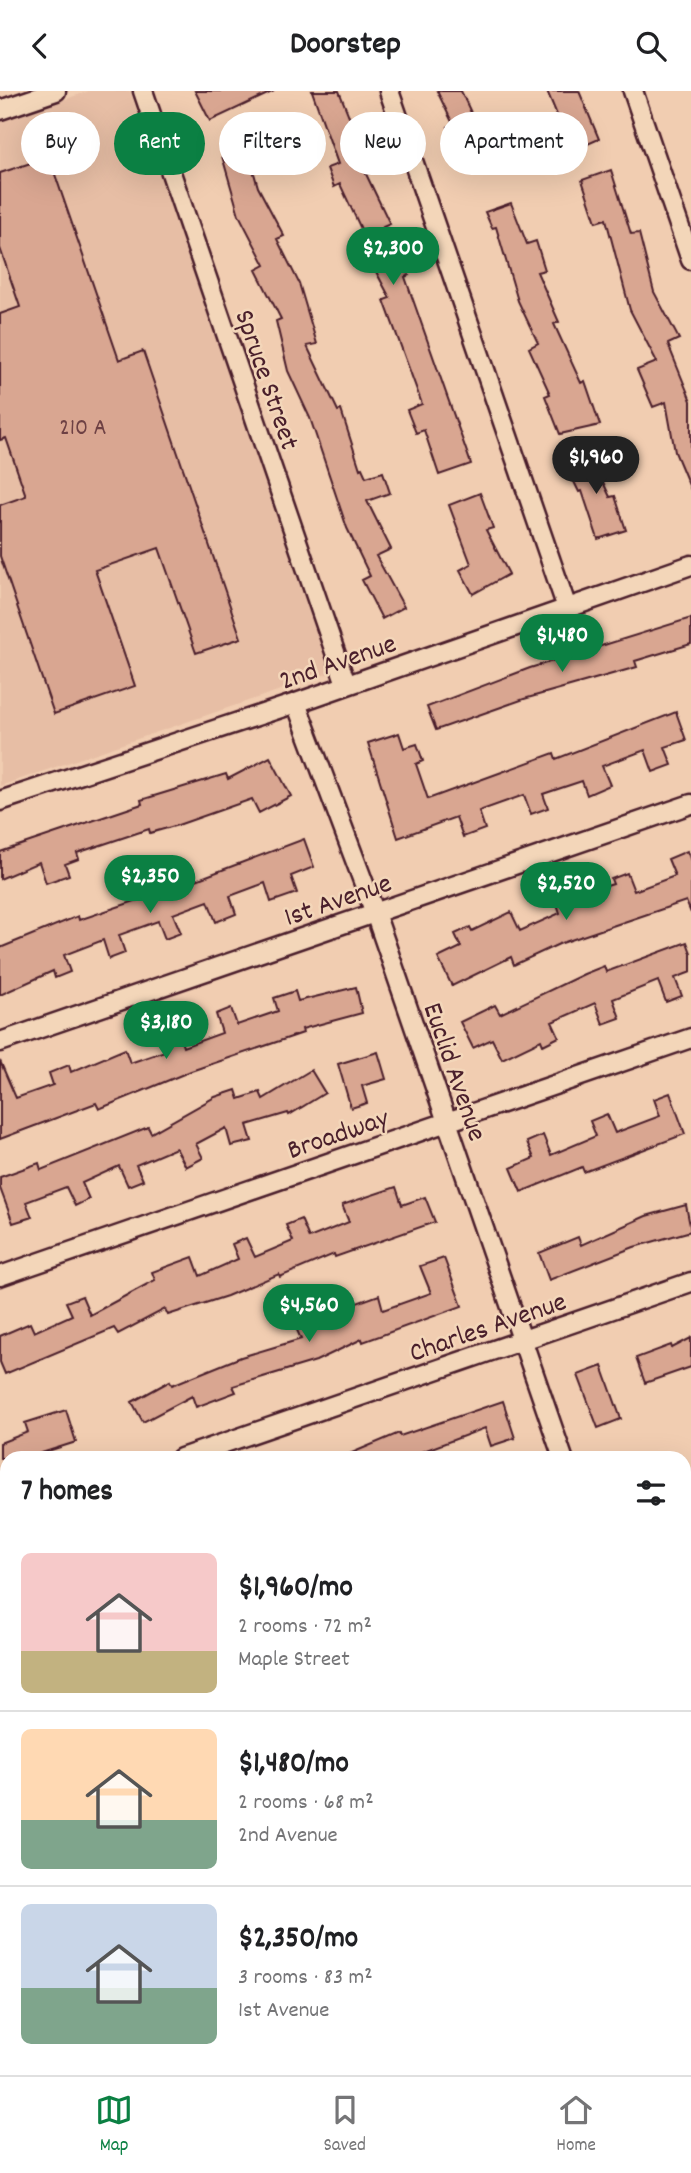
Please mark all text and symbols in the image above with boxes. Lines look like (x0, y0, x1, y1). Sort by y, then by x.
text: Doorstep (290, 23, 401, 69)
icon: back (21, 27, 59, 65)
icon: search (632, 27, 670, 65)
chip: Buy (21, 112, 100, 175)
chip: Rent (114, 112, 205, 175)
chip: Filters (219, 112, 326, 175)
chip: New (340, 112, 426, 175)
chip: Apartment (440, 112, 588, 175)
pin: $2,300 (336, 227, 450, 287)
text: $2,300 (362, 233, 424, 266)
street label: Spruce Street (222, 305, 307, 456)
house number: 210 A (59, 412, 107, 446)
pin: $1,960 (539, 437, 653, 496)
text: $1,960 (568, 442, 624, 475)
pin: $1,480 (505, 615, 619, 674)
text: $1,480 (536, 620, 588, 653)
street label: 2nd Avenue (275, 626, 402, 703)
pin: $2,350 (93, 855, 207, 915)
text: $2,350 (120, 861, 180, 894)
pin: $2,520 (509, 863, 623, 922)
street label: 1st Avenue (280, 866, 398, 940)
text: $2,520 (536, 868, 596, 901)
street label: Euclid Avenue (410, 998, 495, 1147)
pin: $3,180 (109, 1002, 223, 1061)
text: $3,180 (139, 1007, 193, 1040)
street label: Broadway (283, 1101, 395, 1173)
street label: Charles Avenue (405, 1284, 573, 1375)
pin: $4,560 (252, 1285, 366, 1344)
text: $4,560 (279, 1290, 339, 1323)
text: 7 homes (21, 1472, 113, 1515)
icon: filters (632, 1474, 670, 1512)
text: $1,960/mo (238, 1568, 353, 1611)
icon: home (77, 1581, 161, 1665)
text: 2 rooms · 72 m² (238, 1611, 372, 1644)
text: Maple Street (238, 1644, 350, 1677)
text: $1,480/mo (238, 1744, 349, 1787)
icon: home (77, 1757, 161, 1841)
text: 2 rooms · 68 m² (238, 1787, 374, 1820)
text: 2nd Avenue (238, 1820, 338, 1853)
text: $2,350/mo (238, 1919, 358, 1962)
icon: home (77, 1932, 161, 2016)
text: 3 rooms · 83 m² (238, 1962, 373, 1995)
text: 1st Avenue (238, 1995, 329, 2028)
tab: Map (95, 2091, 133, 2160)
tab: Saved (323, 2091, 366, 2160)
tab: Home (556, 2091, 596, 2160)

